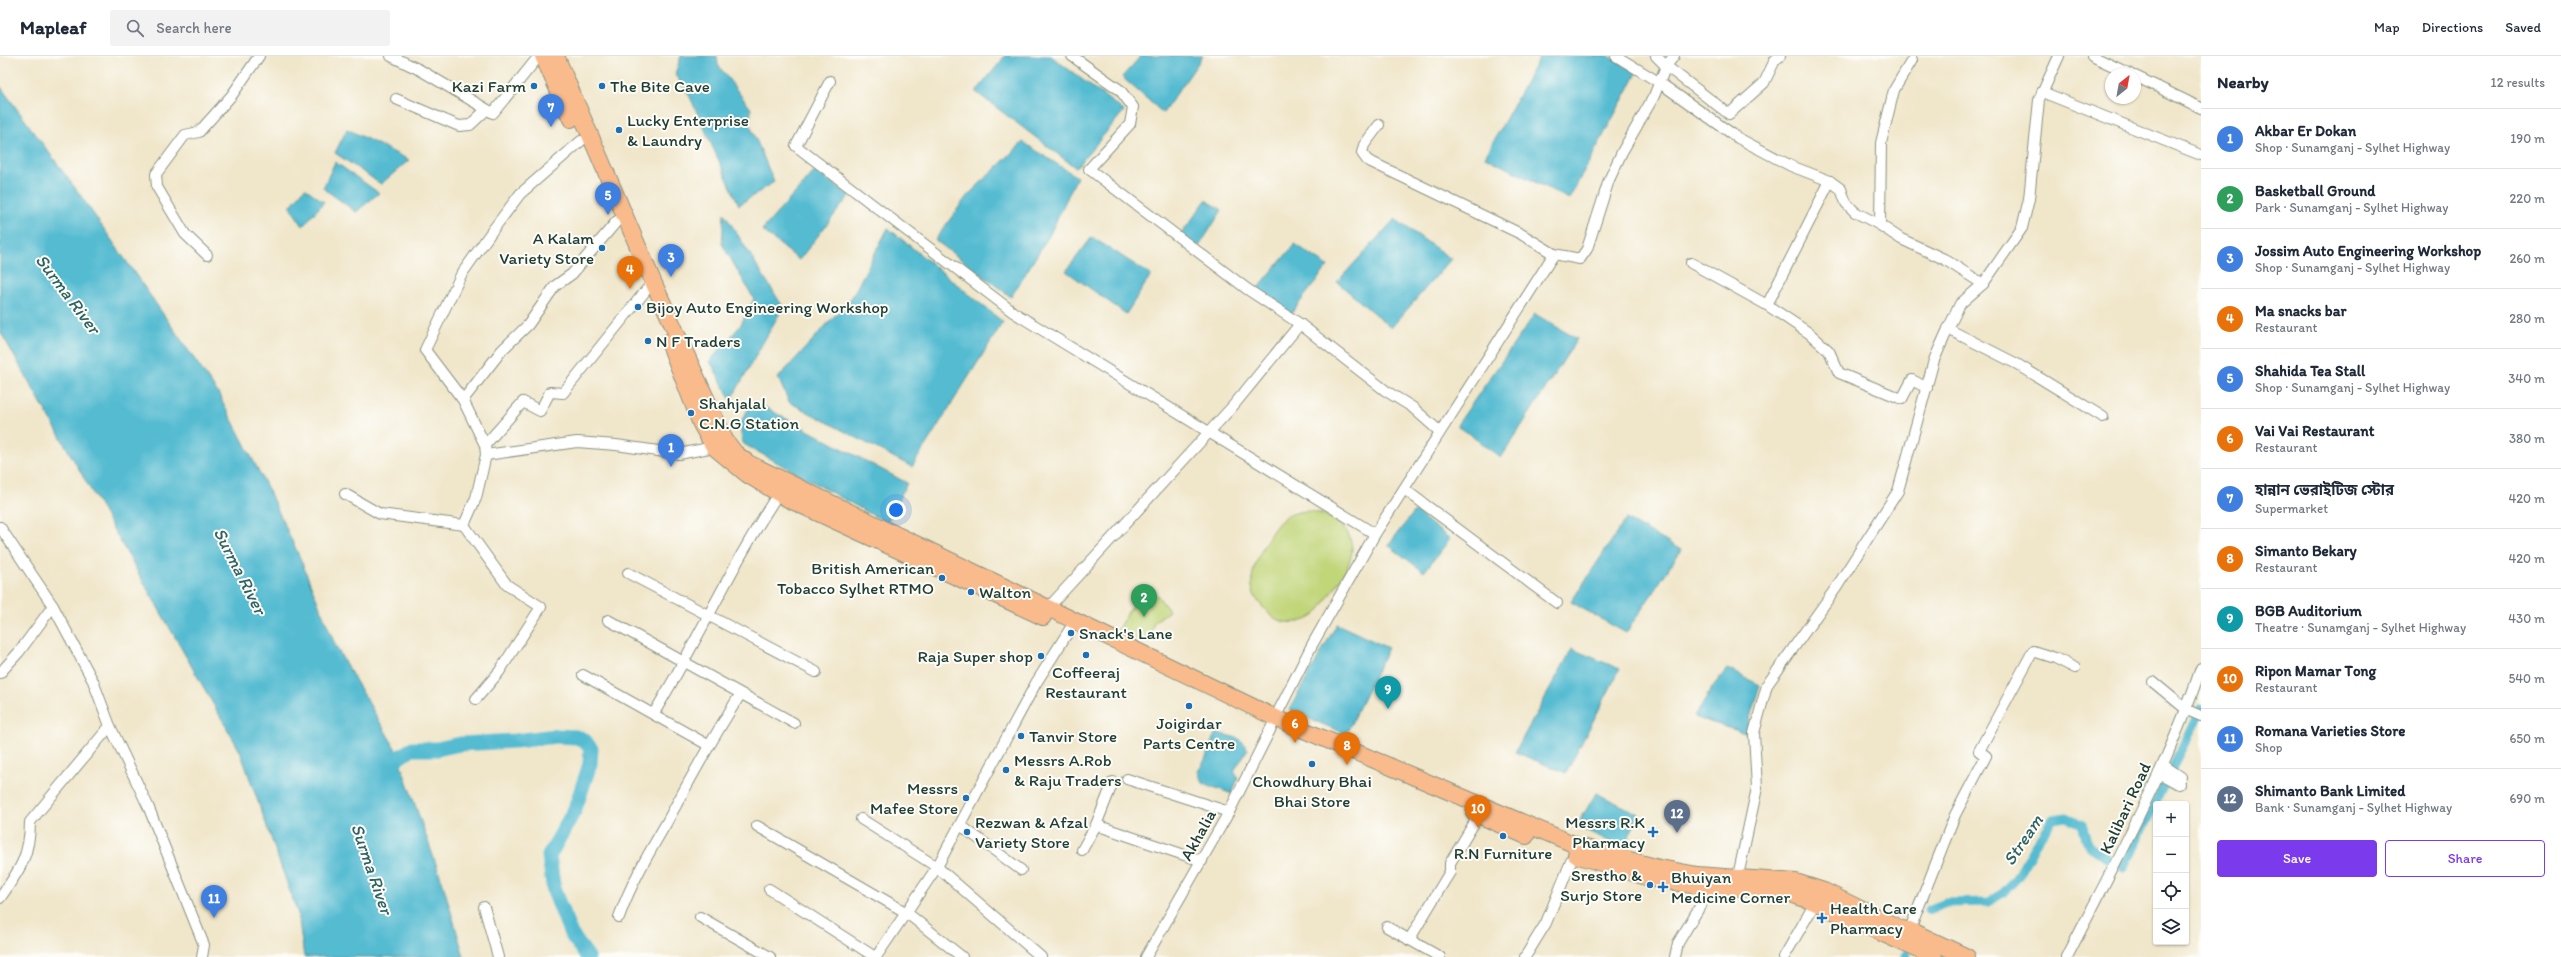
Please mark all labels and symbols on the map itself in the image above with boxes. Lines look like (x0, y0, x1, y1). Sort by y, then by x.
north arrow (2105, 68, 2141, 104)
place label: Kazi Farm (452, 76, 526, 96)
place label: The Bite Cave (610, 76, 710, 96)
marker: Kazi Farm (529, 81, 539, 91)
marker: The Bite Cave (597, 81, 607, 91)
pin: 7 (538, 94, 564, 127)
place label: Lucky Enterprise & Laundry (627, 110, 749, 150)
marker: Lucky Enterprise & Laundry (614, 125, 624, 135)
pin: 5 (595, 182, 621, 215)
place label: A Kalam Variety Store (499, 228, 594, 268)
marker: A Kalam Variety Store (597, 243, 607, 253)
pin: 3 (658, 244, 684, 277)
water label: Surma River (31, 250, 106, 340)
pin: 4 (617, 256, 643, 289)
place label: Bijoy Auto Engineering Workshop (646, 297, 888, 317)
marker: Bijoy Auto Engineering Workshop (633, 302, 643, 312)
place label: N F Traders (656, 331, 741, 351)
marker: N F Traders (643, 336, 653, 346)
place label: Shahjalal C.N.G Station (699, 393, 799, 433)
marker: Shahjalal C.N.G Station (686, 408, 696, 418)
pin: 1 (658, 434, 684, 467)
your location (886, 500, 906, 520)
water label: Surma River (209, 524, 272, 620)
place label: British American Tobacco Sylhet RTMO (777, 558, 934, 598)
marker: British American Tobacco Sylhet RTMO (937, 573, 947, 583)
place label: Walton (979, 582, 1032, 602)
pin: 2 (1131, 584, 1157, 617)
marker: Walton (966, 587, 976, 597)
place label: Snack's Lane (1079, 623, 1173, 643)
marker: Snack's Lane (1066, 628, 1076, 638)
place label: Raja Super shop (918, 646, 1033, 666)
marker: Coffeeraj Restaurant (1081, 650, 1091, 660)
marker: Raja Super shop (1036, 651, 1046, 661)
place label: Coffeeraj Restaurant (1045, 662, 1127, 702)
pin: 9 (1375, 676, 1401, 709)
marker: Joigirdar Parts Centre (1184, 701, 1194, 711)
pin: 6 (1282, 710, 1308, 743)
place label: Joigirdar Parts Centre (1143, 713, 1235, 753)
place label: Tanvir Store (1029, 726, 1117, 746)
marker: Tanvir Store (1016, 731, 1026, 741)
pin: 8 (1334, 732, 1360, 765)
place label: Messrs A.Rob & Raju Traders (1014, 750, 1122, 790)
marker: Chowdhury Bhai Bhai Store (1307, 759, 1317, 769)
street label: Kalibari Road (2095, 759, 2155, 857)
marker: Messrs A.Rob & Raju Traders (1001, 765, 1011, 775)
place label: Chowdhury Bhai Bhai Store (1252, 771, 1372, 811)
place label: Messrs Mafee Store (870, 778, 958, 818)
marker: Messrs Mafee Store (961, 793, 971, 803)
pin: 10 (1465, 795, 1491, 828)
pin: 12 (1664, 800, 1690, 833)
street label: Akhalia (1176, 806, 1220, 864)
water label: Stream (1998, 810, 2048, 869)
place label: Rezwan & Afzal Variety Store (975, 812, 1088, 852)
place label: Messrs R.K Pharmacy (1565, 812, 1645, 852)
water label: Surma River (346, 821, 398, 919)
marker: Rezwan & Afzal Variety Store (962, 827, 972, 837)
marker: Messrs R.K Pharmacy (1648, 827, 1658, 837)
marker: R.N Furniture (1498, 831, 1508, 841)
place label: R.N Furniture (1454, 843, 1552, 863)
place label: Srestho & Surjo Store (1560, 865, 1642, 905)
place label: Bhuiyan Medicine Corner (1671, 867, 1790, 907)
marker: Srestho & Surjo Store (1645, 880, 1655, 890)
marker: Bhuiyan Medicine Corner (1658, 882, 1668, 892)
pin: 11 (201, 885, 227, 918)
place label: Health Care Pharmacy (1830, 898, 1917, 938)
marker: Health Care Pharmacy (1817, 913, 1827, 923)

